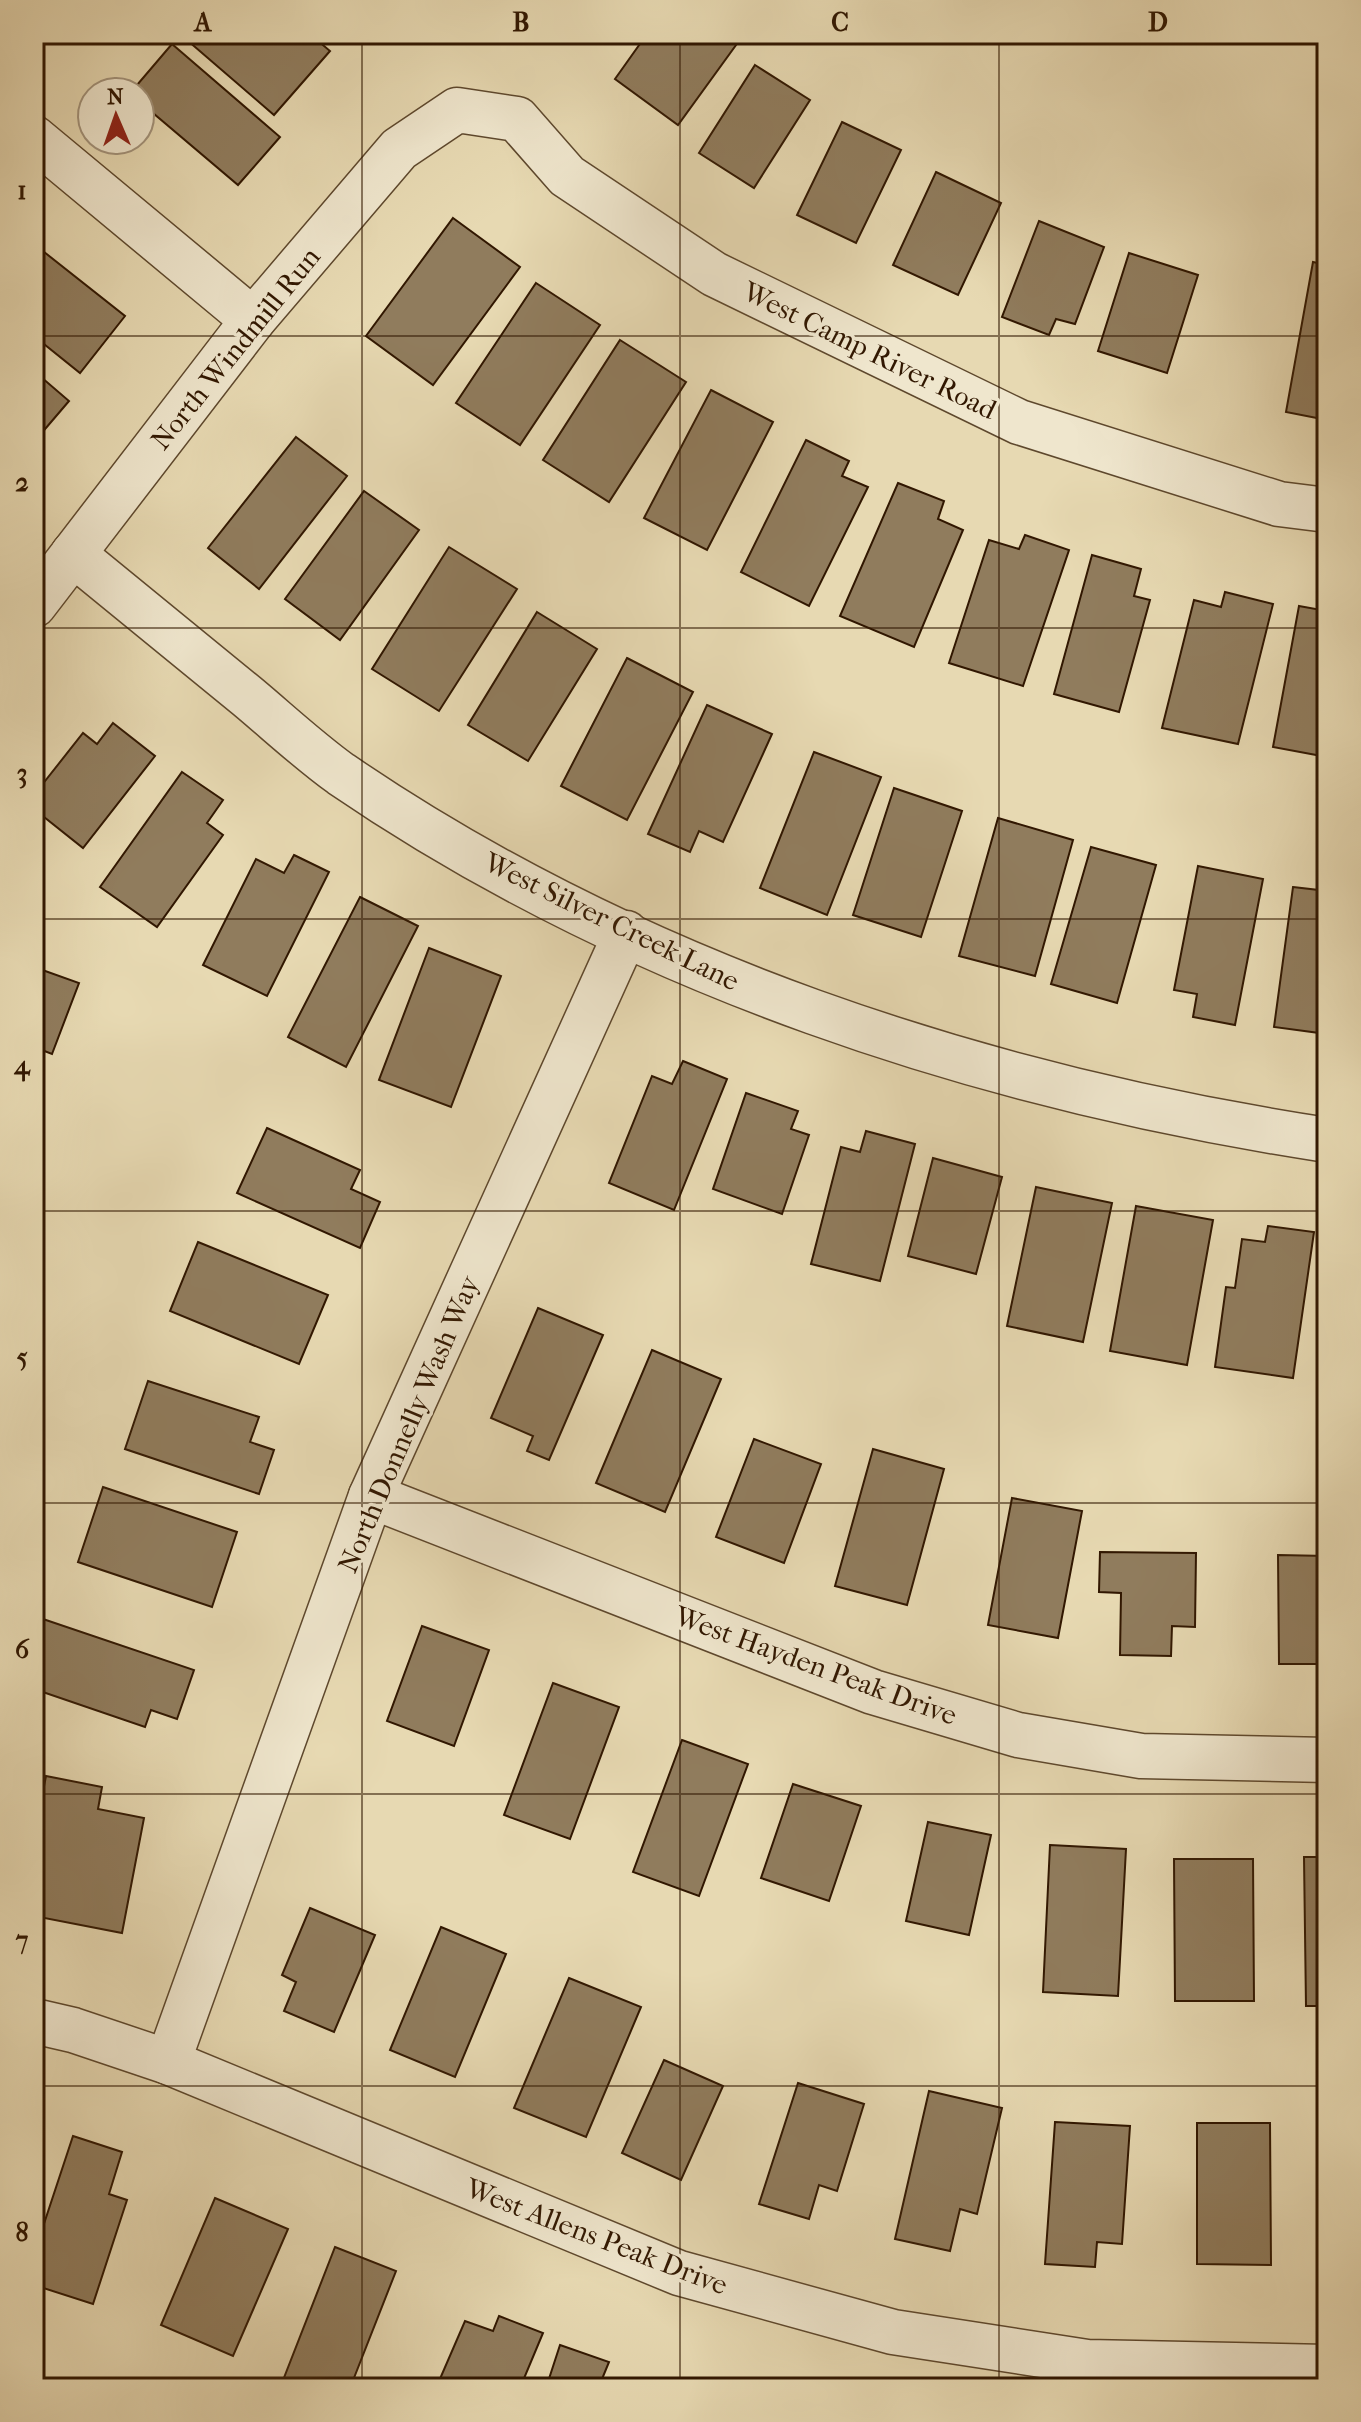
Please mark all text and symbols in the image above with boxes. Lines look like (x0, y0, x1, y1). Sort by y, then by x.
text: A (193, 7, 213, 38)
text: B (513, 7, 530, 38)
text: C (831, 7, 849, 38)
text: D (1148, 7, 1168, 38)
north arrow (76, 76, 156, 156)
text: N (107, 84, 124, 110)
text: 1 (17, 175, 27, 206)
street label: North Windmill Run (144, 241, 327, 456)
street label: West Camp River Road (737, 274, 1003, 426)
text: 2 (15, 467, 29, 498)
text: 3 (17, 758, 27, 789)
street label: West Silver Creek Lane (478, 845, 745, 998)
text: 4 (13, 1050, 31, 1082)
street label: North Donnelly Wash Way (331, 1270, 486, 1578)
text: 5 (16, 1342, 28, 1373)
street label: West Hayden Peak Drive (669, 1599, 961, 1732)
text: 6 (15, 1634, 30, 1665)
text: 7 (15, 1925, 29, 1956)
street label: West Allens Peak Drive (460, 2171, 732, 2302)
text: 8 (15, 2217, 29, 2248)

